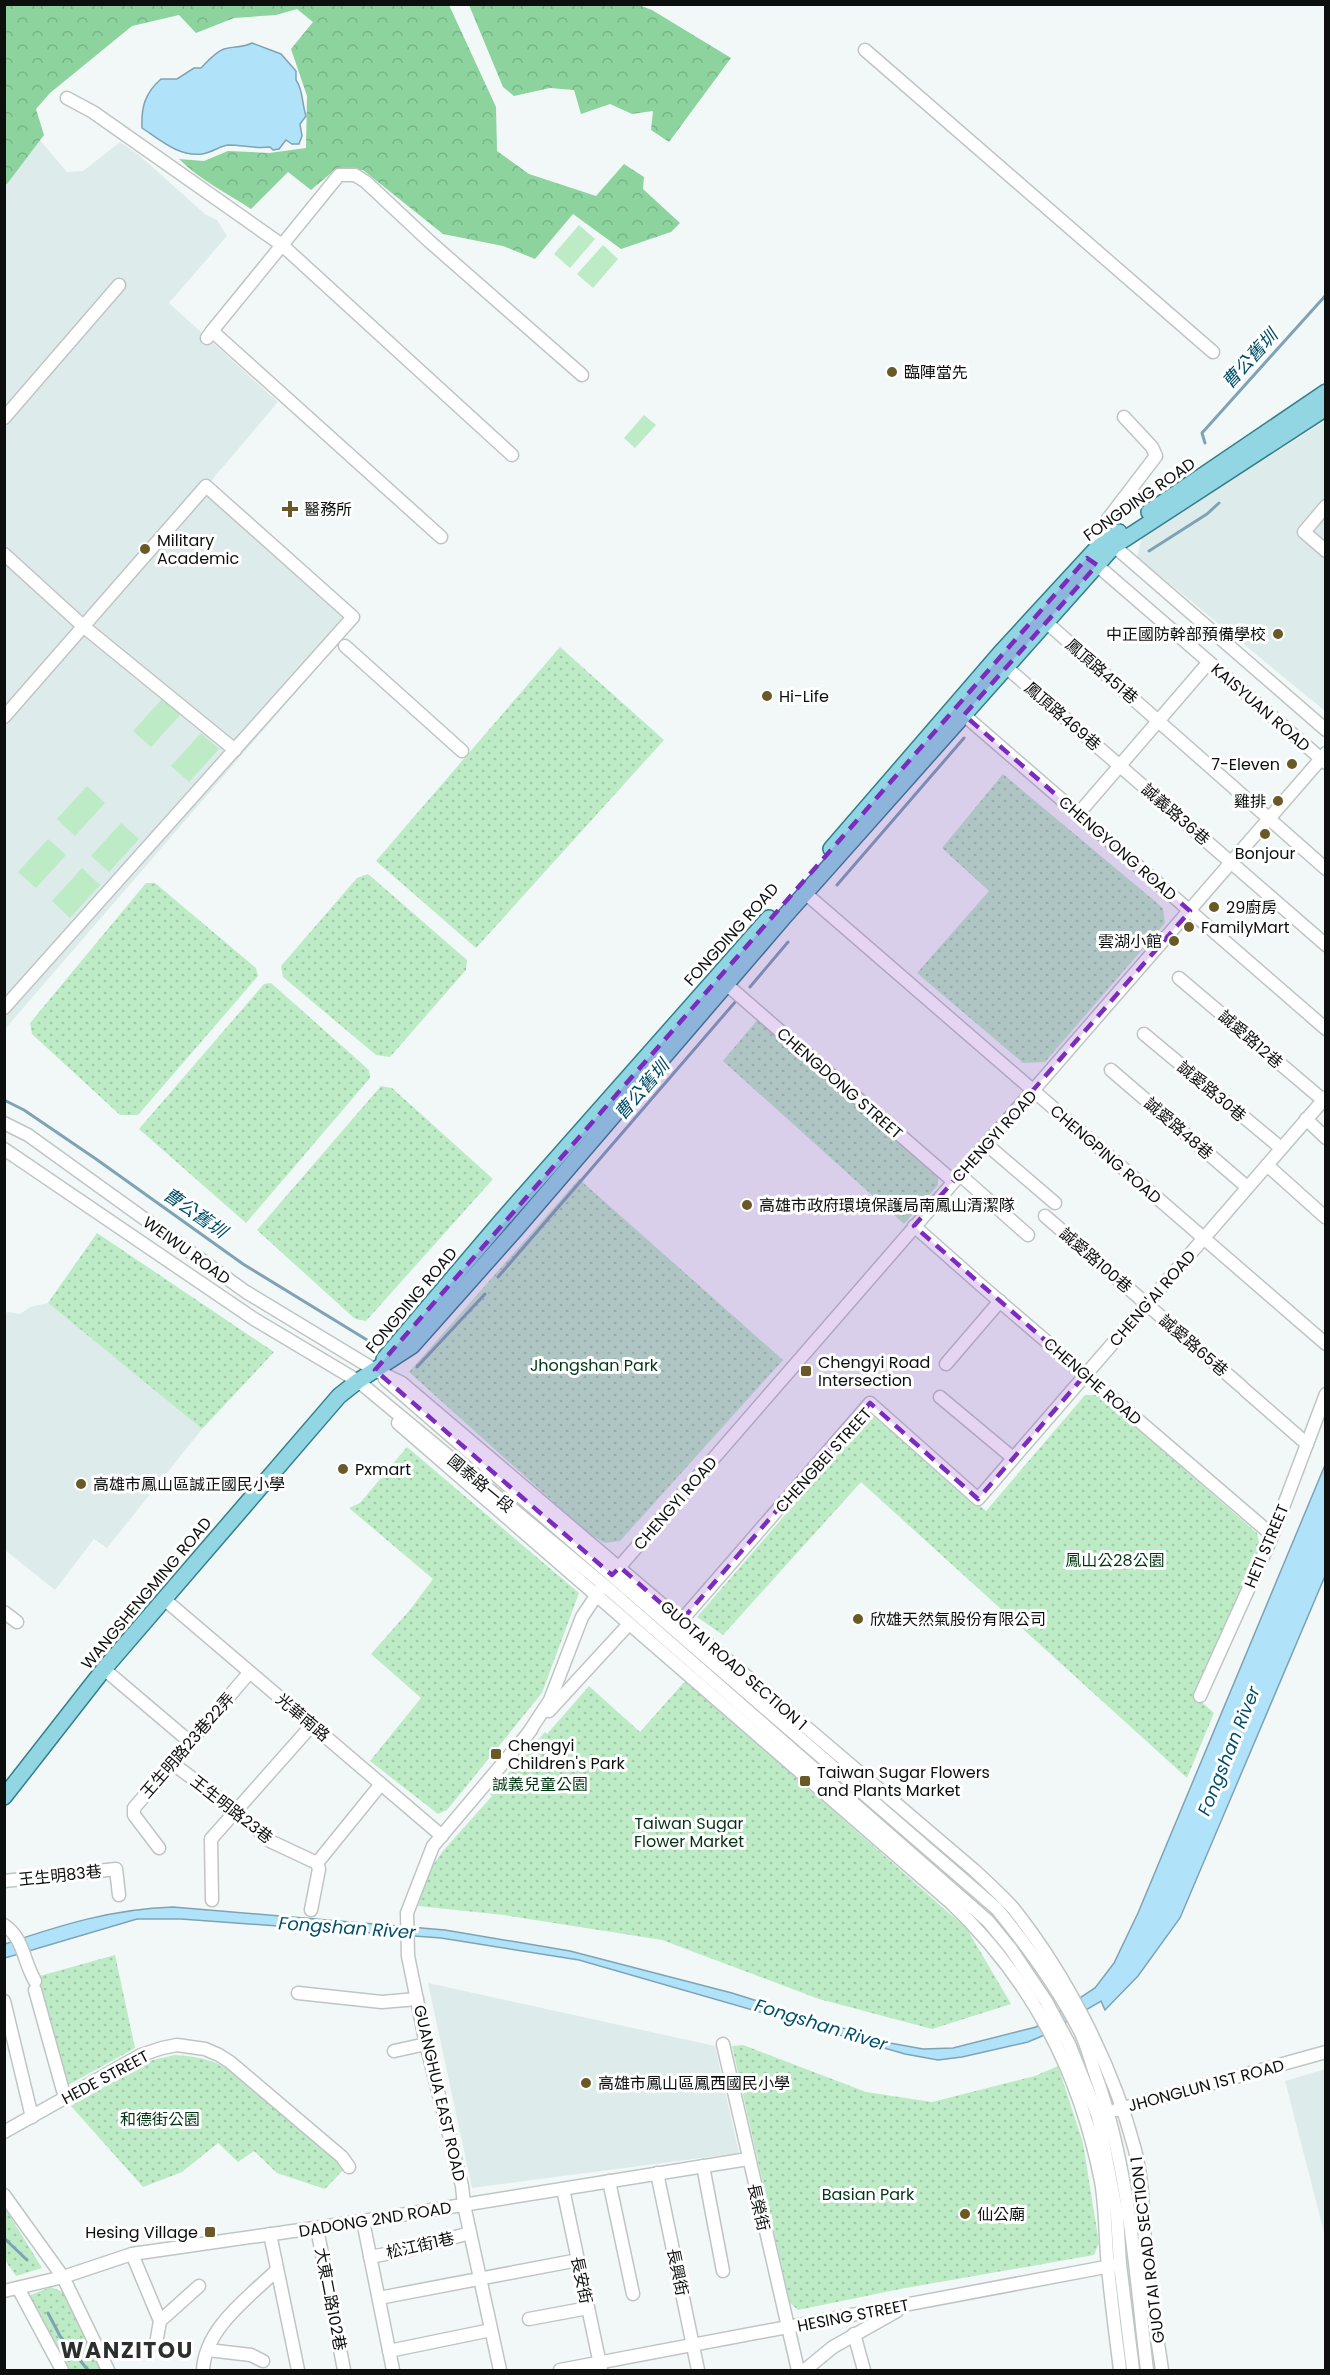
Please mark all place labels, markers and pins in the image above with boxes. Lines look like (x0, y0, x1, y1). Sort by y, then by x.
place label: 臨陣當先 (904, 361, 968, 384)
marker: 臨陣當先 (885, 365, 899, 379)
place label: 醫務所 (304, 498, 352, 521)
marker: 醫務所 (281, 500, 299, 518)
place label: Military Academic (157, 529, 239, 570)
marker: Military Academic (138, 542, 152, 556)
place label: 中正國防幹部預備學校 (1106, 623, 1266, 646)
marker: 中正國防幹部預備學校 (1271, 627, 1285, 641)
place label: Hi-Life (779, 685, 829, 708)
marker: Hi-Life (760, 689, 774, 703)
place label: 7-Eleven (1211, 753, 1280, 776)
marker: 7-Eleven (1285, 757, 1299, 771)
place label: 雞排 (1234, 790, 1266, 813)
marker: 雞排 (1271, 794, 1285, 808)
marker: Bonjour (1258, 827, 1272, 841)
place label: Bonjour (1235, 842, 1295, 865)
place label: 29廚房 (1226, 896, 1277, 919)
marker: 29廚房 (1207, 900, 1221, 914)
place label: FamilyMart (1201, 916, 1290, 939)
marker: FamilyMart (1182, 920, 1196, 934)
place label: 雲湖小館 (1098, 930, 1162, 953)
marker: 雲湖小館 (1167, 934, 1181, 948)
place label: 高雄市政府環境保護局南鳳山清潔隊 (759, 1194, 1015, 1217)
marker: 高雄市政府環境保護局南鳳山清潔隊 (740, 1198, 754, 1212)
place label: Chengyi Road Intersection (818, 1351, 930, 1392)
marker: Chengyi Road Intersection (799, 1364, 813, 1378)
place label: Pxmart (355, 1458, 411, 1481)
marker: Pxmart (336, 1462, 350, 1476)
place label: 高雄市鳳山區誠正國民小學 (93, 1473, 285, 1496)
marker: 高雄市鳳山區誠正國民小學 (74, 1477, 88, 1491)
place label: 欣雄天然氣股份有限公司 (870, 1608, 1046, 1631)
marker: 欣雄天然氣股份有限公司 (851, 1612, 865, 1626)
place label: Chengyi Children's Park (508, 1734, 626, 1775)
marker: Chengyi Children's Park (489, 1747, 503, 1761)
place label: Taiwan Sugar Flowers and Plants Market (817, 1761, 990, 1802)
marker: Taiwan Sugar Flowers and Plants Market (798, 1774, 812, 1788)
place label: 高雄市鳳山區鳳西國民小學 (598, 2072, 790, 2095)
marker: 高雄市鳳山區鳳西國民小學 (579, 2076, 593, 2090)
place label: 仙公廟 (977, 2203, 1025, 2226)
marker: 仙公廟 (958, 2207, 972, 2221)
place label: Hesing Village (85, 2221, 198, 2244)
marker: Hesing Village (203, 2225, 217, 2239)

